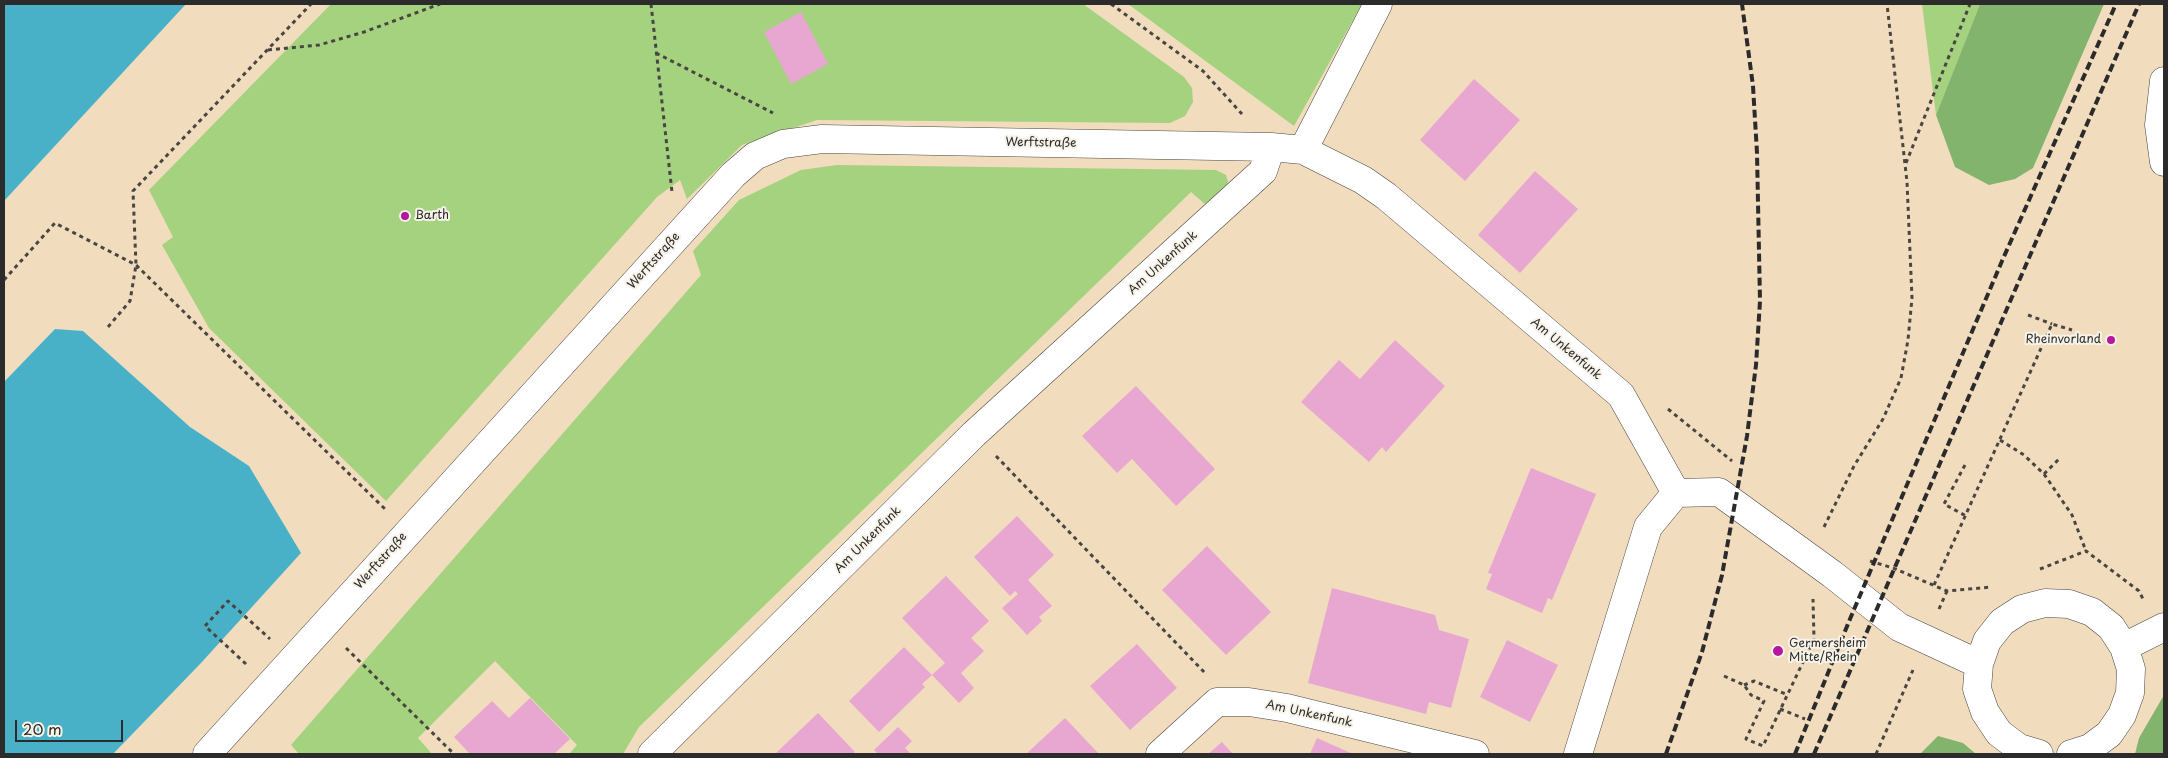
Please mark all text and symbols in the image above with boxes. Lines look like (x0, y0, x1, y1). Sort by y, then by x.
street label: Werftstraße (1005, 135, 1077, 151)
place label: Barth (415, 209, 449, 223)
marker: Barth (399, 210, 411, 222)
street label: Am Unkenfunk (1125, 228, 1201, 298)
street label: Werftstraße (625, 230, 683, 292)
street label: Am Unkenfunk (1528, 315, 1604, 383)
place label: Rheinvorland (2025, 333, 2101, 347)
marker: Rheinvorland (2105, 334, 2117, 346)
street label: Am Unkenfunk (832, 504, 904, 576)
street label: Werftstraße (352, 530, 410, 592)
place label: Germersheim Mitte/Rhein (1789, 637, 1866, 665)
marker: Germersheim Mitte/Rhein (1771, 644, 1785, 658)
street label: Am Unkenfunk (1264, 698, 1354, 730)
scale bar (18, 710, 125, 742)
text: 20 m (23, 717, 62, 740)

